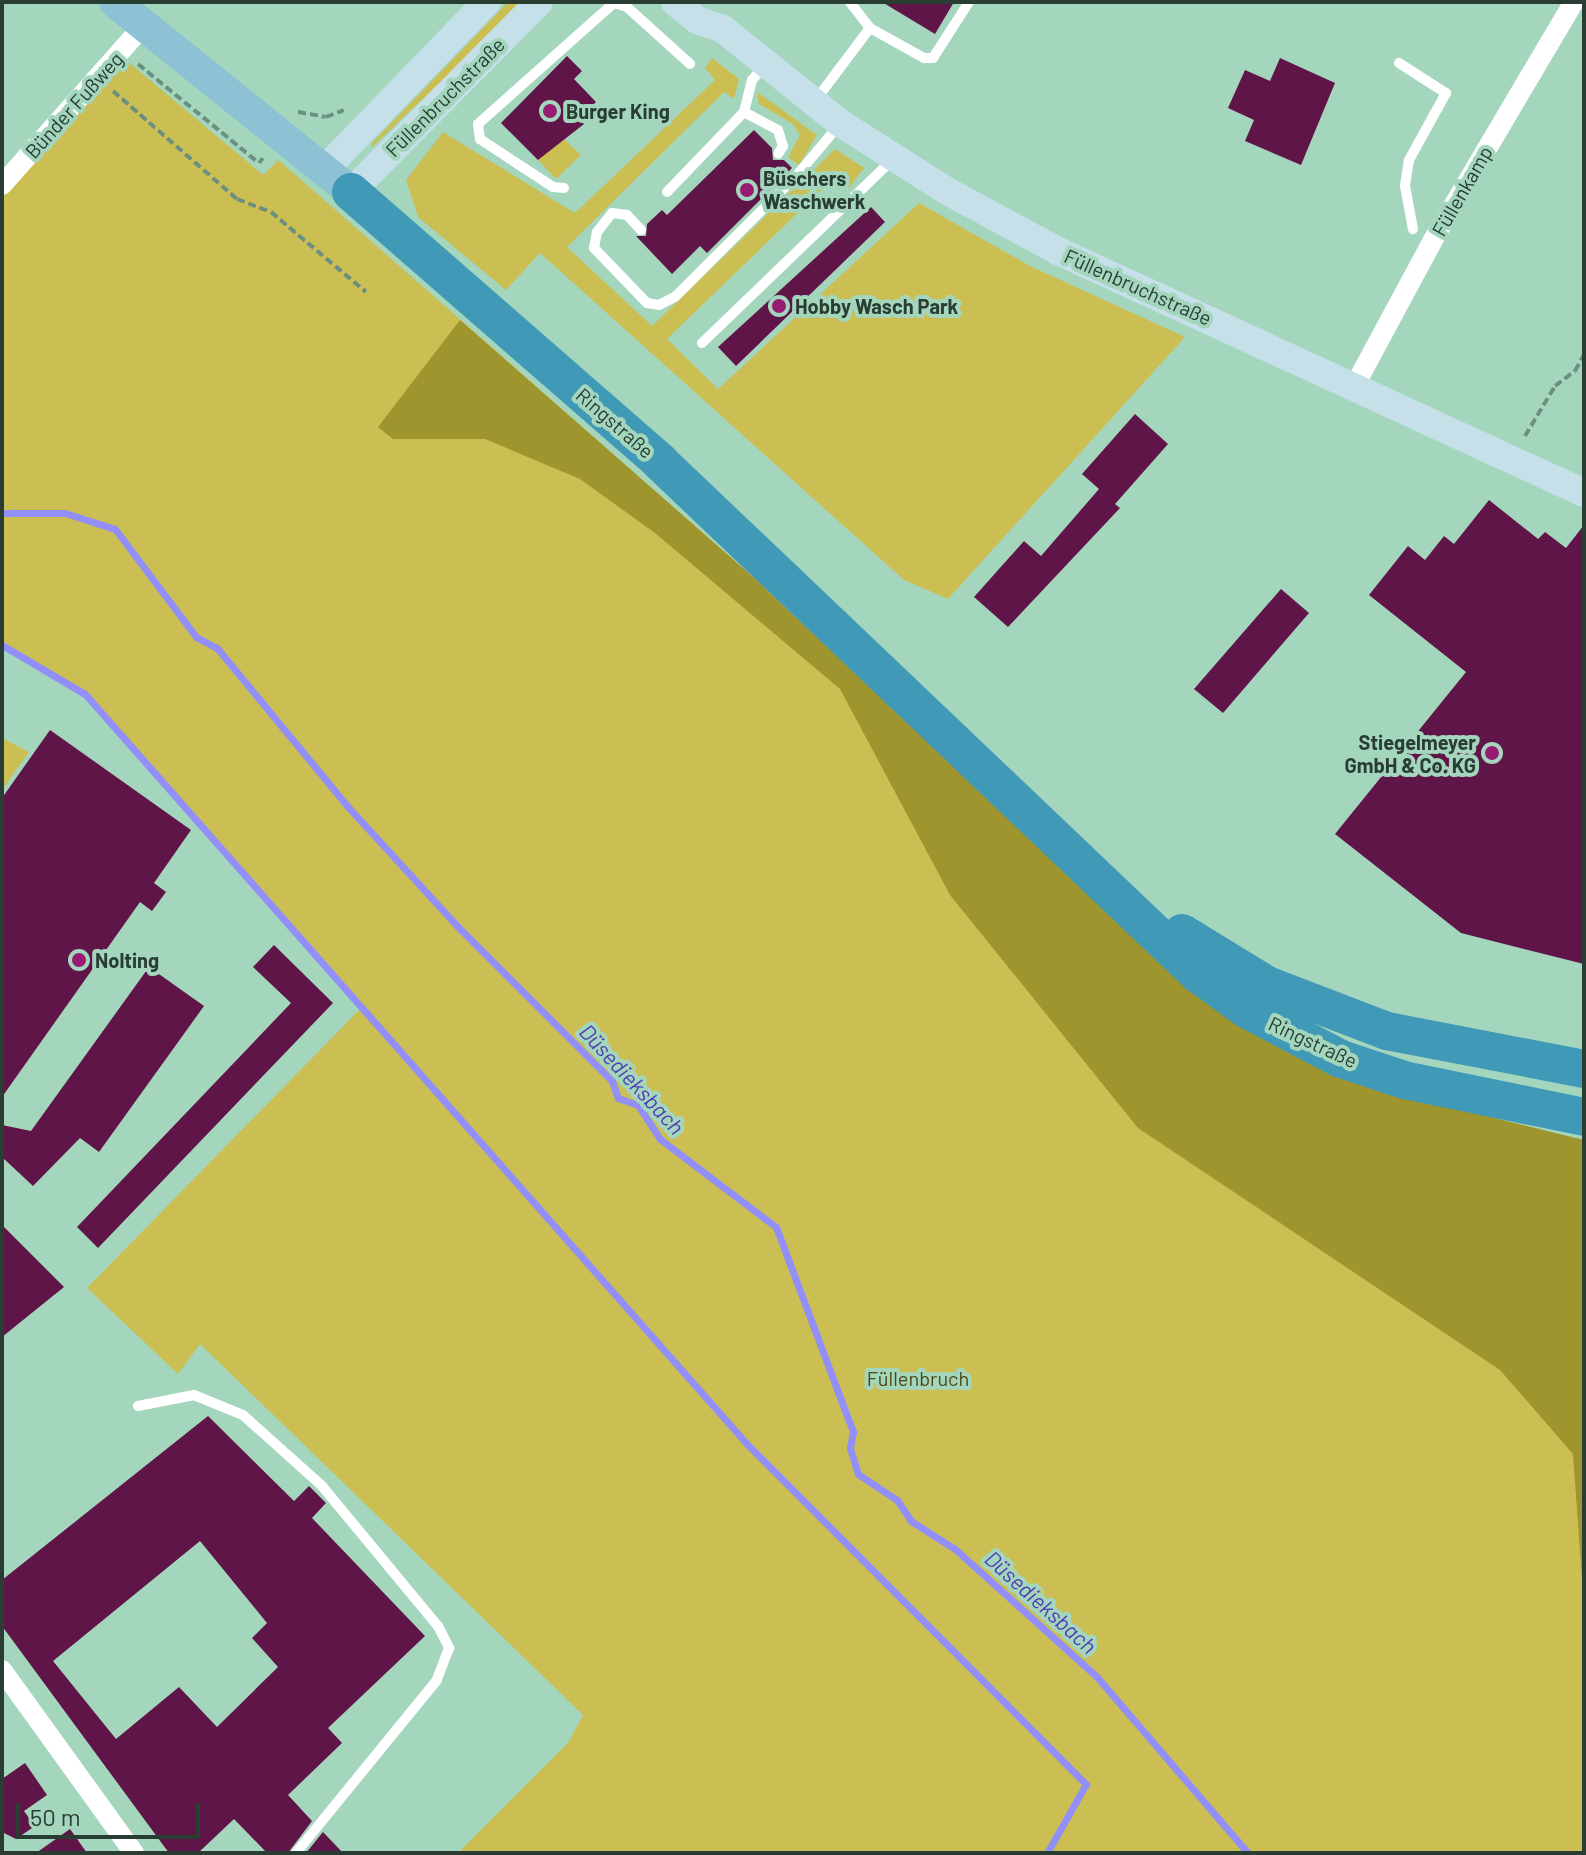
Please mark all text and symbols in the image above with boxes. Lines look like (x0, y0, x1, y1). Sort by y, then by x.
street label: Füllenbruchstraße (380, 32, 510, 162)
street label: Bünder Fußweg (20, 47, 128, 163)
place label: Burger King (566, 99, 670, 123)
marker: Burger King (541, 102, 559, 120)
street label: Füllenkamp (1427, 142, 1497, 240)
place label: Büschers Waschwerk (763, 166, 865, 213)
marker: Büschers Waschwerk (738, 181, 756, 199)
street label: Füllenbruchstraße (1061, 244, 1215, 330)
place label: Hobby Wasch Park (795, 294, 958, 318)
marker: Hobby Wasch Park (770, 297, 788, 315)
street label: Ringstraße (571, 383, 659, 463)
place label: Stiegelmeyer GmbH & Co. KG (1345, 730, 1476, 777)
marker: Stiegelmeyer GmbH & Co. KG (1483, 744, 1501, 762)
place label: Nolting (95, 948, 159, 972)
marker: Nolting (70, 951, 88, 969)
street label: Ringstraße (1265, 1011, 1361, 1073)
water label: Düsedieksbach (574, 1018, 690, 1140)
park label: Füllenbruch (867, 1366, 969, 1390)
water label: Düsedieksbach (980, 1545, 1102, 1659)
scale bar (20, 1787, 204, 1837)
text: 50 m (30, 1802, 81, 1831)

